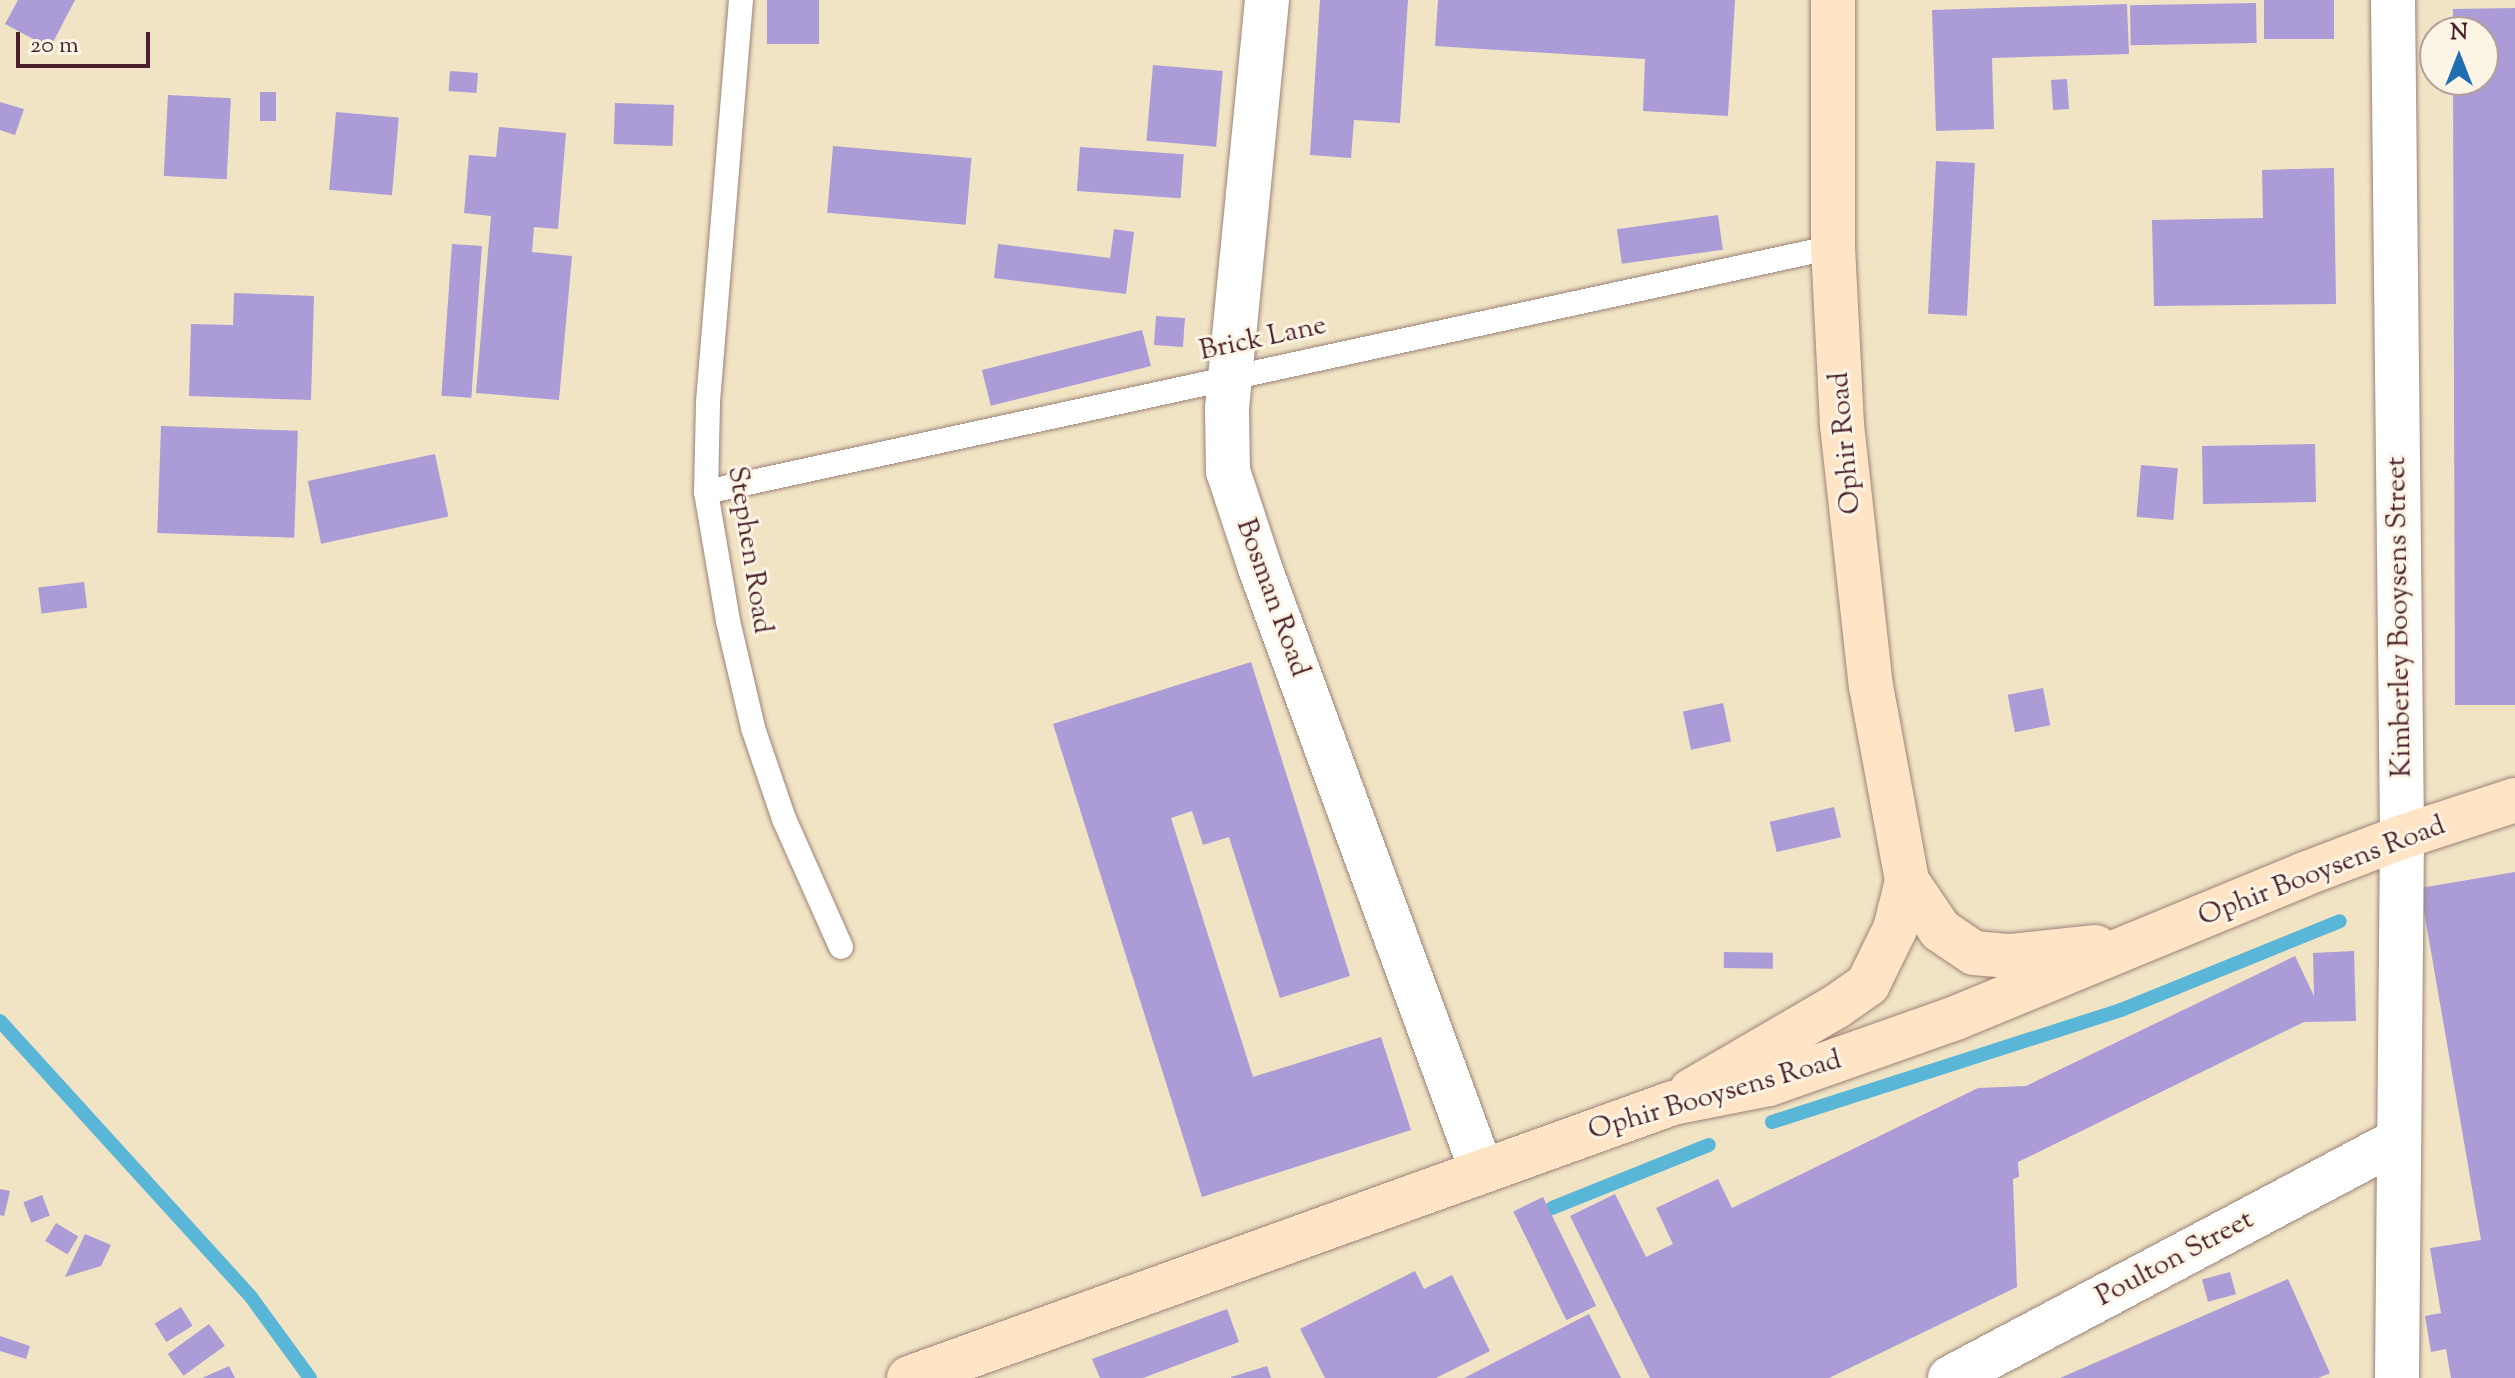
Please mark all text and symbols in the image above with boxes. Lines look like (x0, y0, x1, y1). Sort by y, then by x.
scale bar (20, 16, 154, 66)
north arrow (2419, 16, 2499, 96)
text: N (2450, 18, 2468, 50)
text: 20 m (30, 29, 79, 63)
street label: Brick Lane (1197, 309, 1329, 369)
street label: Ophir Road (1823, 370, 1869, 516)
street label: Kimberley Booysens Street (2380, 456, 2420, 778)
street label: Stephen Road (719, 464, 779, 636)
street label: Bosman Road (1228, 515, 1316, 681)
street label: Ophir Booysens Road (2194, 809, 2450, 935)
street label: Ophir Booysens Road (1584, 1044, 1846, 1148)
street label: Poulton Street (2091, 1203, 2259, 1315)

